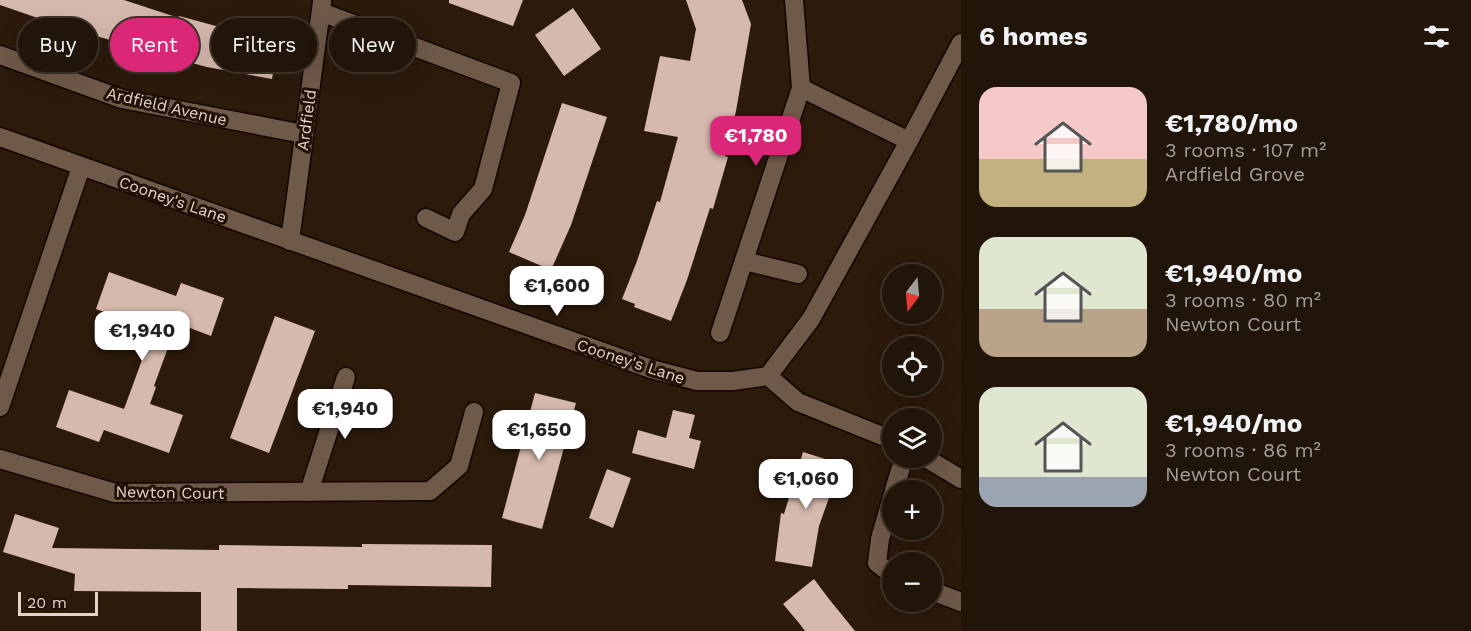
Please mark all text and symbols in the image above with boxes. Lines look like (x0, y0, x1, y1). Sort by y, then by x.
chip: Buy (18, 18, 98, 72)
chip: Rent (110, 18, 199, 72)
chip: Filters (211, 18, 317, 72)
chip: New (329, 18, 416, 72)
icon: filters (1420, 20, 1453, 53)
text: 6 homes (979, 21, 1088, 51)
street label: Ardfield Avenue (105, 83, 229, 130)
street label: Ardfield (293, 88, 320, 152)
text: €1,780/mo (1165, 108, 1298, 138)
icon: home (1027, 111, 1099, 183)
pin: €1,780 (707, 116, 805, 167)
text: €1,780 (724, 123, 788, 147)
text: 3 rooms · 107 m² (1165, 138, 1326, 162)
text: Ardfield Grove (1165, 162, 1305, 186)
street label: Cooney's Lane (117, 172, 229, 227)
text: €1,940/mo (1165, 258, 1302, 288)
icon: home (1027, 261, 1099, 333)
north arrow (882, 264, 942, 324)
map controls (882, 264, 942, 612)
pin: €1,600 (508, 266, 606, 317)
text: €1,600 (524, 273, 590, 297)
text: 3 rooms · 80 m² (1165, 288, 1321, 312)
pin: €1,940 (93, 311, 191, 362)
text: Newton Court (1165, 312, 1301, 336)
text: €1,940 (109, 318, 175, 342)
street label: Cooney's Lane (574, 335, 687, 388)
button: locate (882, 336, 942, 396)
pin: €1,940 (296, 389, 394, 440)
text: €1,940 (312, 396, 378, 420)
button: layers (882, 408, 942, 468)
text: €1,940/mo (1165, 408, 1302, 438)
pin: €1,650 (490, 410, 588, 461)
icon: home (1027, 411, 1099, 483)
text: €1,650 (506, 417, 572, 441)
text: 3 rooms · 86 m² (1165, 438, 1321, 462)
pin: €1,060 (757, 459, 855, 510)
text: Newton Court (1165, 462, 1301, 486)
text: €1,060 (773, 466, 839, 490)
button: + (882, 480, 942, 540)
street label: Newton Court (115, 482, 225, 503)
button: − (882, 552, 942, 612)
scale bar (18, 589, 98, 616)
text: 20 m (27, 593, 67, 612)

